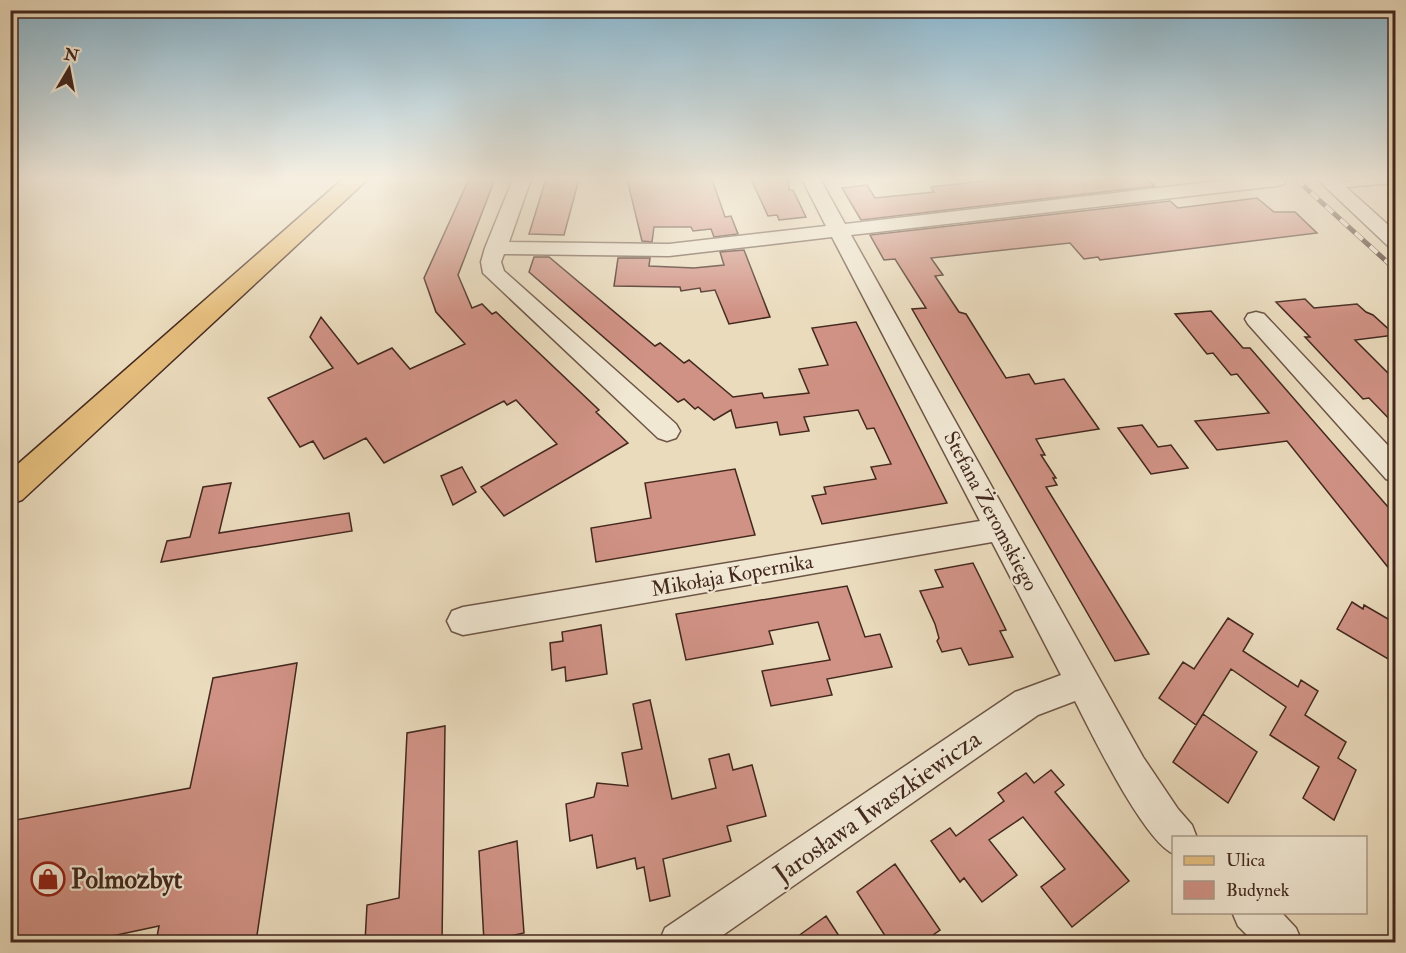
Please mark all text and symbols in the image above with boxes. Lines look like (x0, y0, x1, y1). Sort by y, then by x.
north arrow (39, 39, 99, 99)
text: N (62, 44, 81, 66)
street label: Stefana Żeromskiego (937, 427, 1044, 596)
street label: Mikołaja Kopernika (649, 548, 816, 603)
street label: Jarosława Iwaszkiewicza (767, 723, 988, 891)
legend (1172, 836, 1367, 914)
text: Ulica (1226, 849, 1266, 872)
shop icon: Polmozbyt (30, 861, 66, 897)
place label: Polmozbyt (71, 864, 183, 897)
text: Budynek (1226, 879, 1290, 902)

